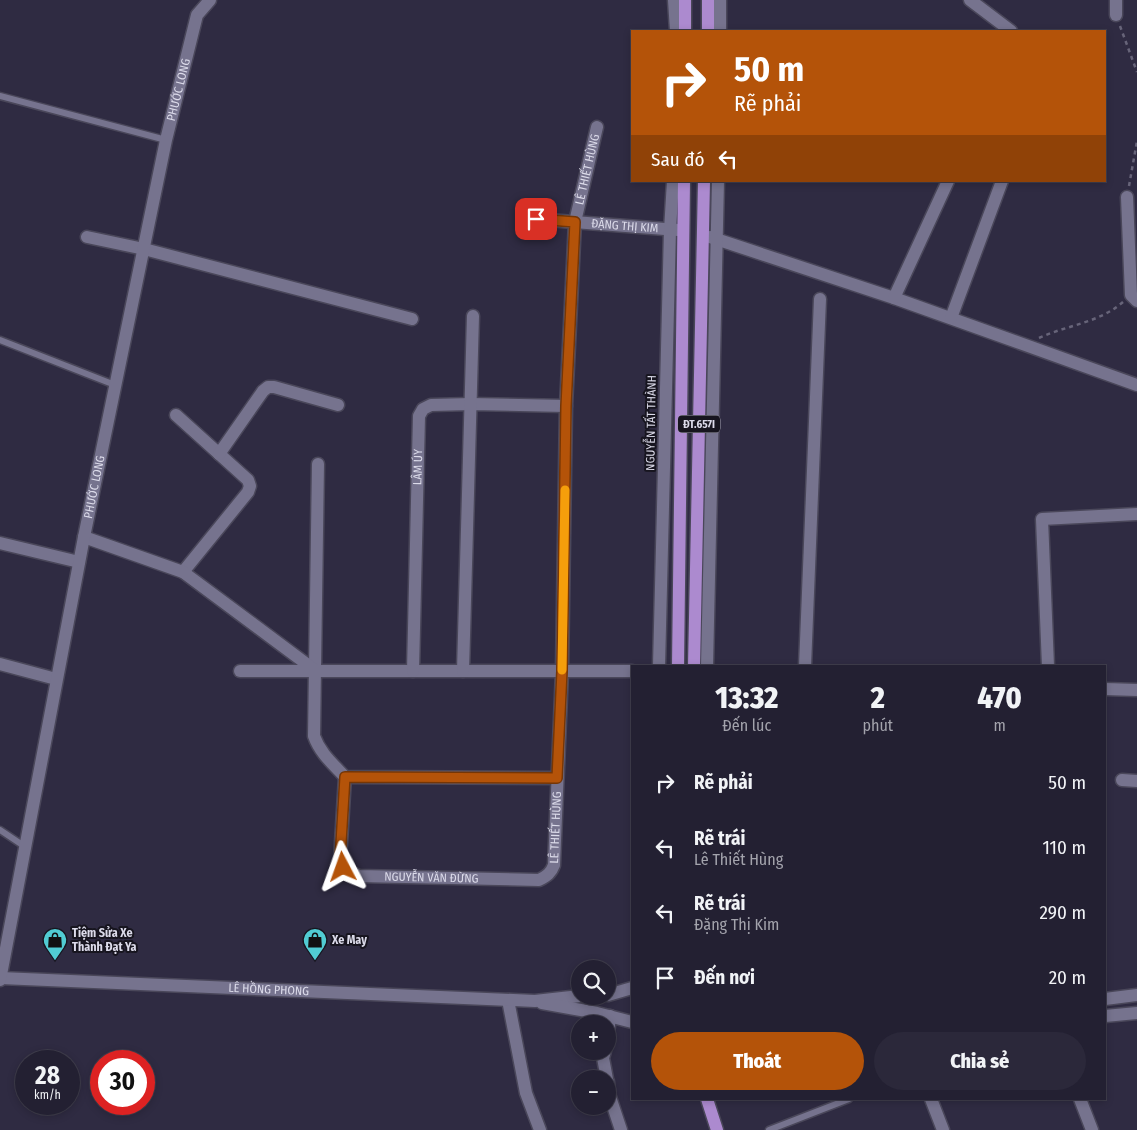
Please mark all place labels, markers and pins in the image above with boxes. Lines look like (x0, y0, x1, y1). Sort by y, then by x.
pin (515, 198, 557, 240)
place label: Tiệm Sửa Xe Thành Đạt Ya (72, 926, 137, 954)
shop icon: Tiệm Sửa Xe Thành Đạt Ya (42, 927, 68, 961)
shop icon: Xe May (302, 927, 328, 961)
place label: Xe May (331, 933, 367, 947)

